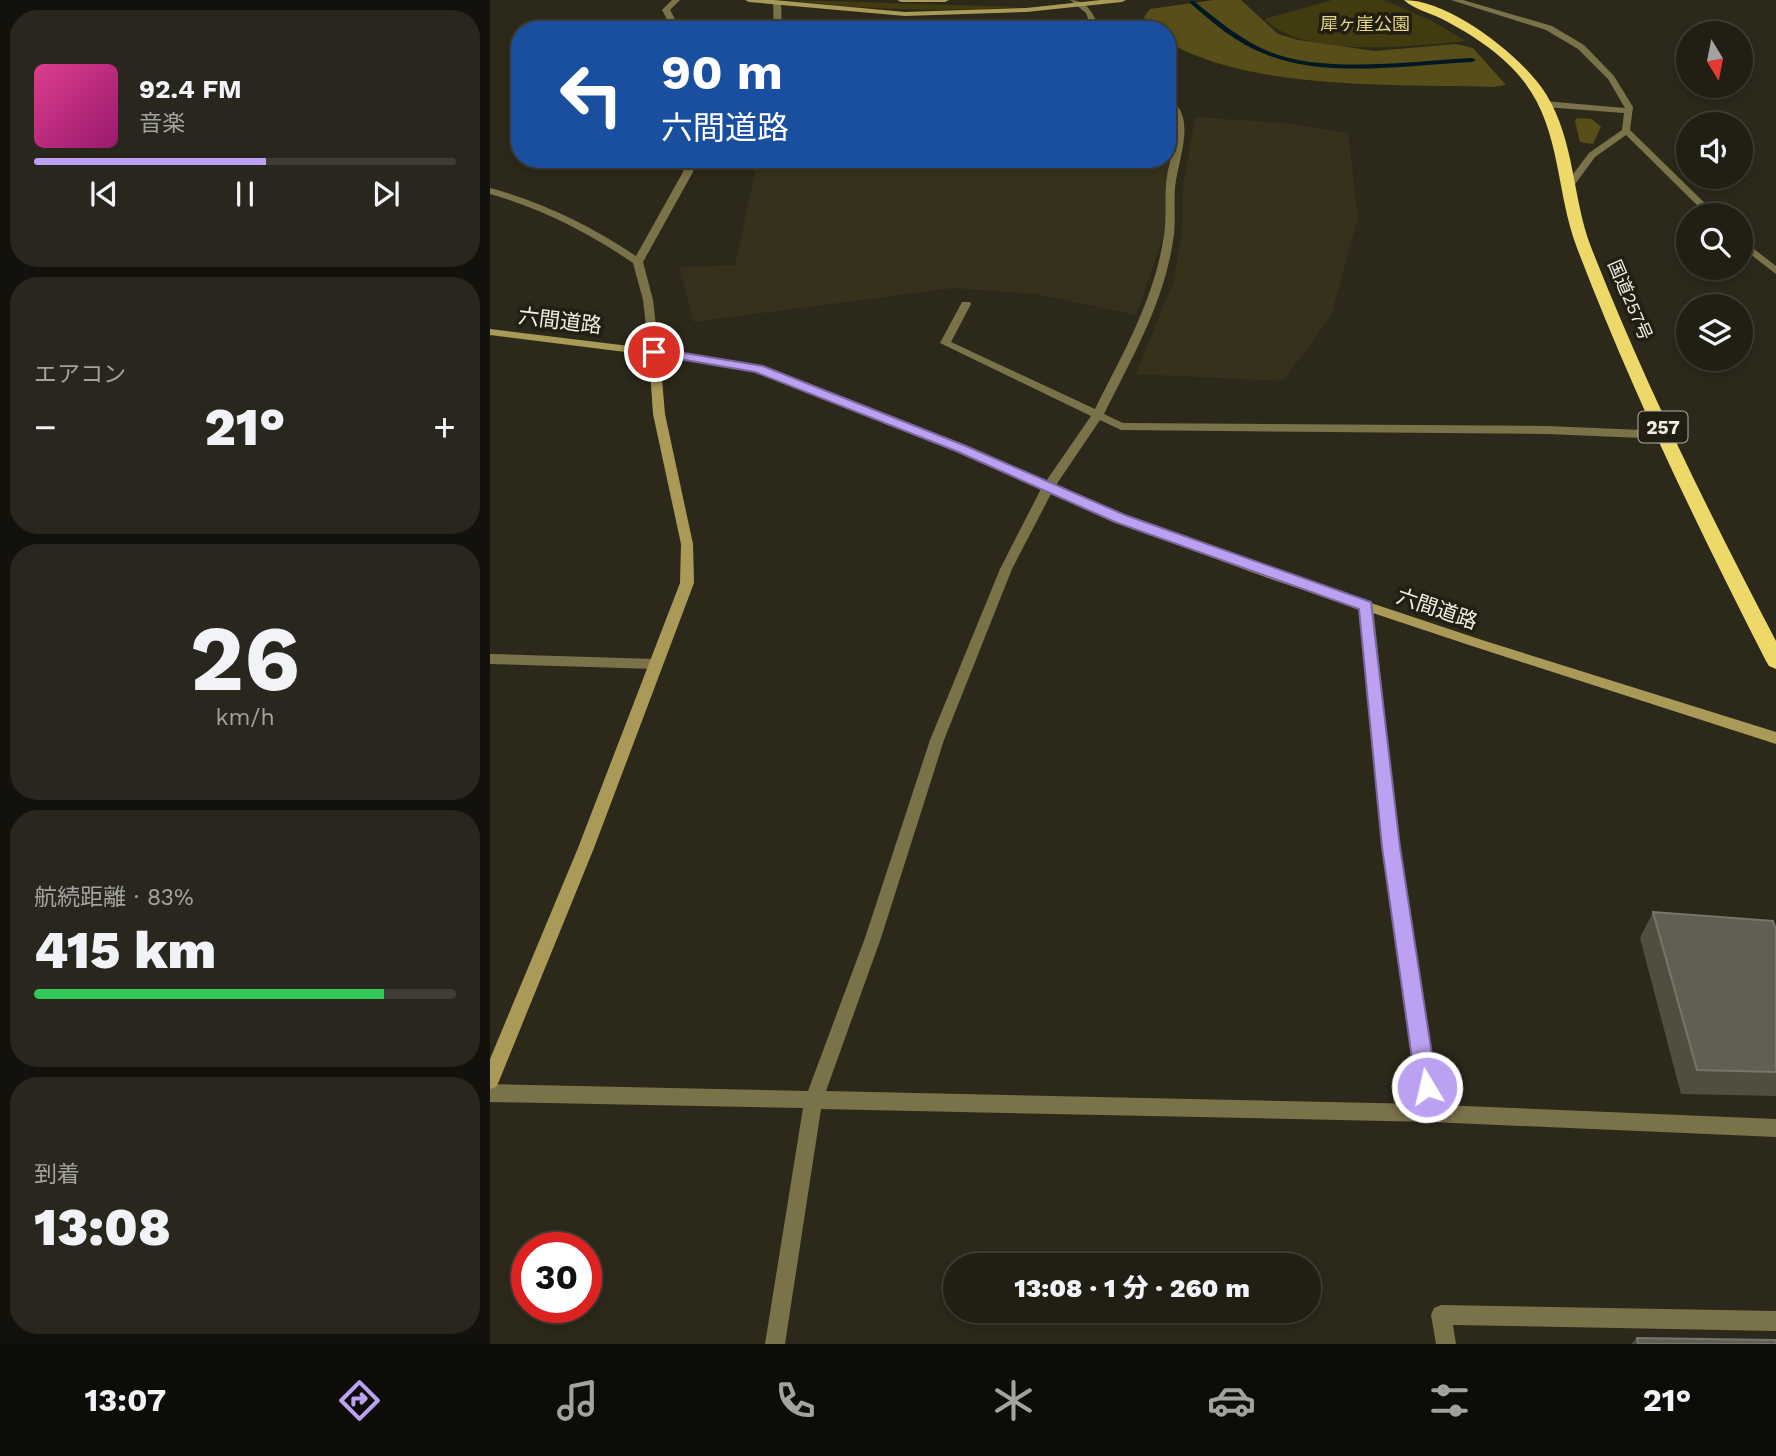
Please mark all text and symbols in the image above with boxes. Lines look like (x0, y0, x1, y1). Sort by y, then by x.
park label: 犀ヶ崖公園 (1320, 13, 1410, 34)
north arrow (1676, 21, 1754, 98)
map controls (1676, 21, 1753, 371)
text: 90 m (661, 43, 783, 101)
icon: left (546, 49, 637, 140)
text: 92.4 FM (139, 74, 242, 104)
text: 六間道路 (661, 109, 789, 147)
text: 音楽 (139, 110, 185, 137)
button: sound (1676, 112, 1753, 189)
icon: previous (85, 175, 123, 213)
icon: pause (226, 175, 264, 213)
icon: next (367, 175, 405, 213)
button: search (1676, 203, 1753, 280)
street label: 国道257号 (1604, 257, 1657, 343)
button: layers (1676, 294, 1753, 371)
street label: 六間道路 (517, 303, 603, 338)
pin (624, 322, 684, 382)
icon: arrive (635, 333, 673, 371)
text: エアコン (34, 361, 126, 388)
text: 21° (205, 397, 285, 458)
text: − (34, 405, 57, 449)
text: + (433, 405, 456, 449)
road number: 257 (1638, 412, 1688, 442)
street label: 六間道路 (1393, 583, 1481, 634)
text: 26 (190, 605, 300, 712)
text: km/h (215, 704, 275, 731)
text: 航続距離 · 83% (34, 884, 194, 911)
text: 415 km (34, 920, 216, 981)
position arrow (1390, 1050, 1464, 1124)
text: 到着 (34, 1161, 80, 1188)
text: 13:08 (34, 1197, 171, 1258)
speed limit sign: 30 (511, 1232, 602, 1323)
text: 13:08 · 1 分 · 260 m (1014, 1273, 1250, 1303)
icon: directions (335, 1376, 384, 1425)
icon: music (553, 1376, 602, 1425)
icon: phone (771, 1376, 820, 1425)
icon: climate (989, 1376, 1038, 1425)
icon: car (1207, 1376, 1256, 1425)
icon: filters (1425, 1376, 1474, 1425)
text: 13:07 (84, 1381, 166, 1419)
text: 21° (1643, 1381, 1691, 1419)

